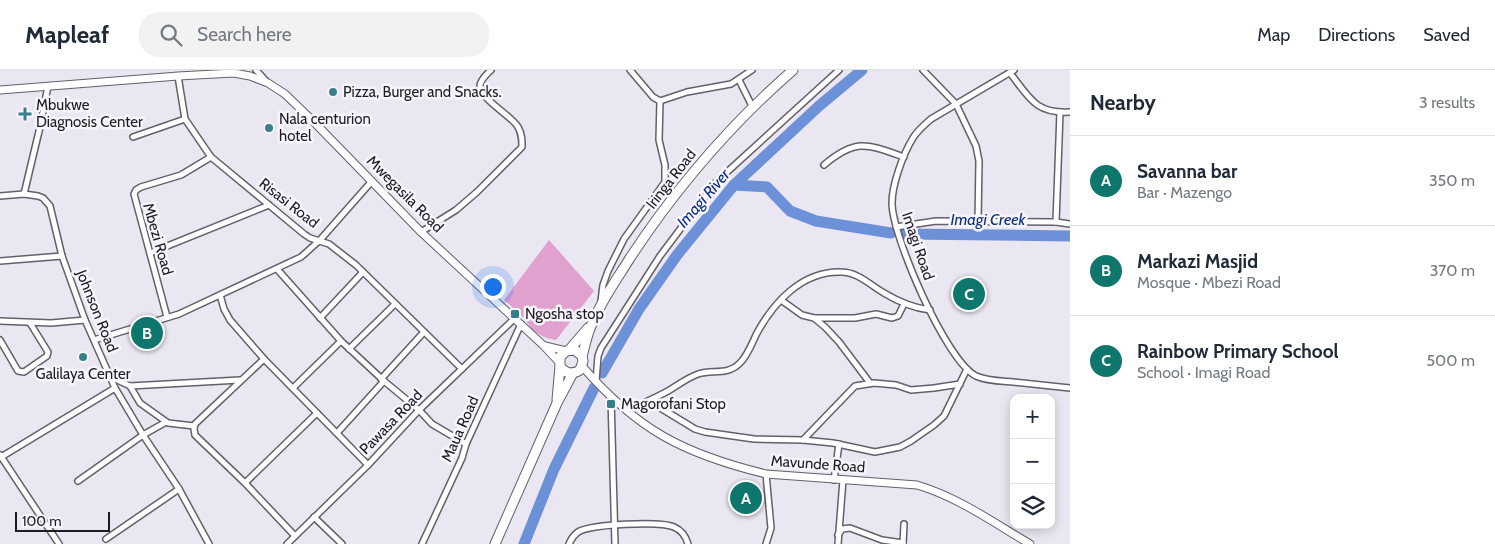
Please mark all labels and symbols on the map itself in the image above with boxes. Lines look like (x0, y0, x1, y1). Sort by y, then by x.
place label: Pizza, Burger and Snacks. (343, 83, 502, 101)
marker: Pizza, Burger and Snacks. (327, 86, 339, 98)
place label: Mbukwe Diagnosis Center (36, 96, 143, 131)
marker: Mbukwe Diagnosis Center (18, 107, 32, 121)
place label: Nala centurion hotel (279, 110, 371, 145)
marker: Nala centurion hotel (263, 122, 275, 134)
street label: Iringa Road (642, 146, 700, 212)
street label: Mwegasila Road (363, 152, 447, 236)
water label: Imagi River (673, 164, 735, 231)
street label: Risasi Road (256, 174, 322, 232)
street label: Mbezi Road (139, 201, 177, 277)
street label: Imagi Road (898, 210, 938, 282)
water label: Imagi Creek (951, 210, 1027, 229)
street label: Johnson Road (72, 266, 122, 355)
your location (480, 274, 506, 300)
pin: C (953, 275, 985, 313)
place label: Ngosha stop (525, 305, 604, 323)
marker: Ngosha stop (509, 308, 521, 320)
pin: B (131, 314, 163, 352)
marker: Galilaya Center (77, 351, 89, 363)
place label: Galilaya Center (36, 365, 131, 383)
street label: Pawasa Road (356, 386, 426, 458)
street label: Maua Road (437, 393, 483, 465)
place label: Magorofani Stop (621, 395, 726, 413)
marker: Magorofani Stop (605, 398, 617, 410)
street label: Mavunde Road (770, 452, 866, 476)
pin: A (730, 479, 762, 517)
scale bar (15, 509, 110, 532)

